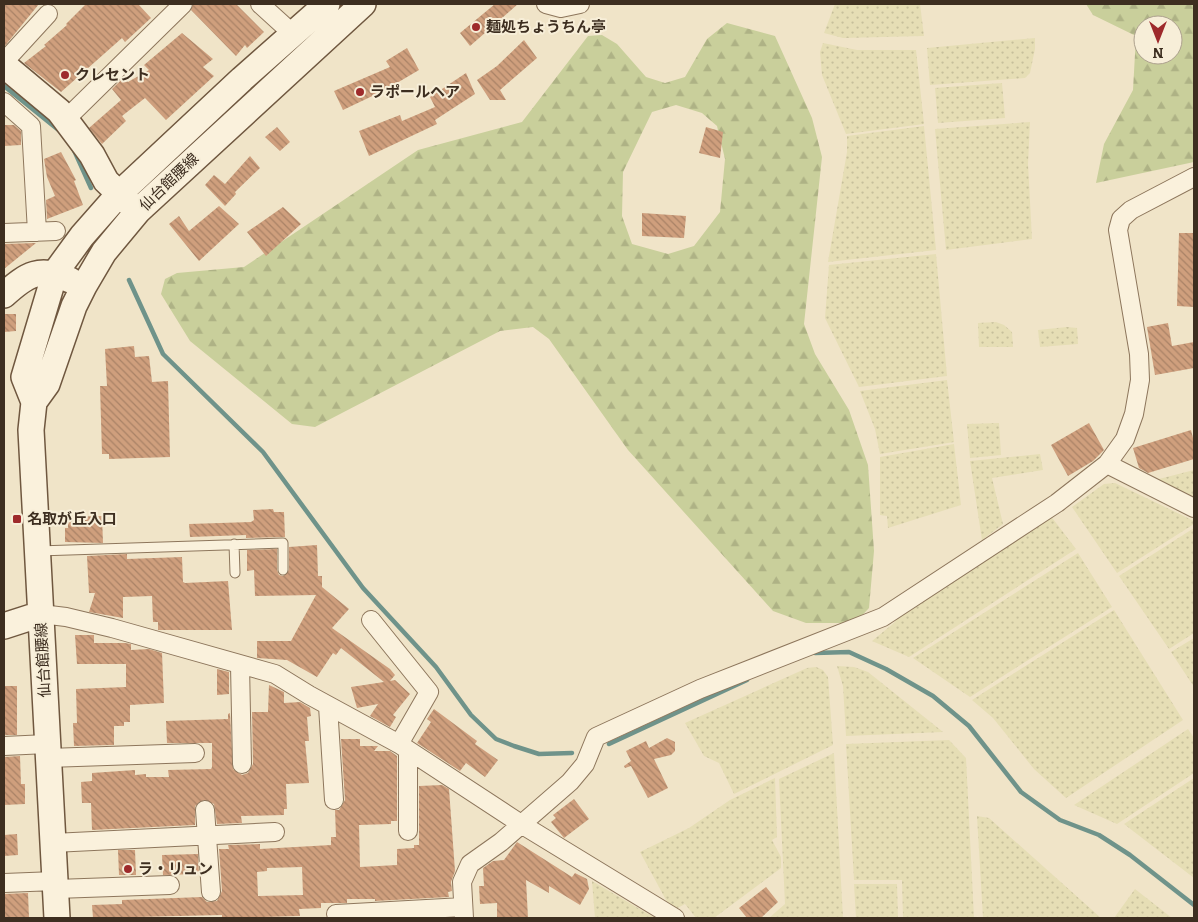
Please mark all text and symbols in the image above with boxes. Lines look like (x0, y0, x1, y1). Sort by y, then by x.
north arrow (1133, 15, 1183, 65)
place label: 麺処ちょうちん亭 (486, 18, 606, 36)
marker: 麺処ちょうちん亭 (470, 21, 482, 33)
text: N (1152, 44, 1163, 61)
place label: クレセント (75, 66, 150, 84)
marker: クレセント (59, 69, 71, 81)
place label: ラポールヘア (370, 83, 460, 101)
marker: ラポールヘア (354, 86, 366, 98)
street label: 仙台館腰線 (136, 149, 202, 215)
place label: 名取が丘入口 (27, 510, 117, 528)
marker: 名取が丘入口 (11, 513, 23, 525)
street label: 仙台館腰線 (32, 622, 54, 698)
place label: ラ・リュン (138, 860, 213, 878)
marker: ラ・リュン (122, 863, 134, 875)

